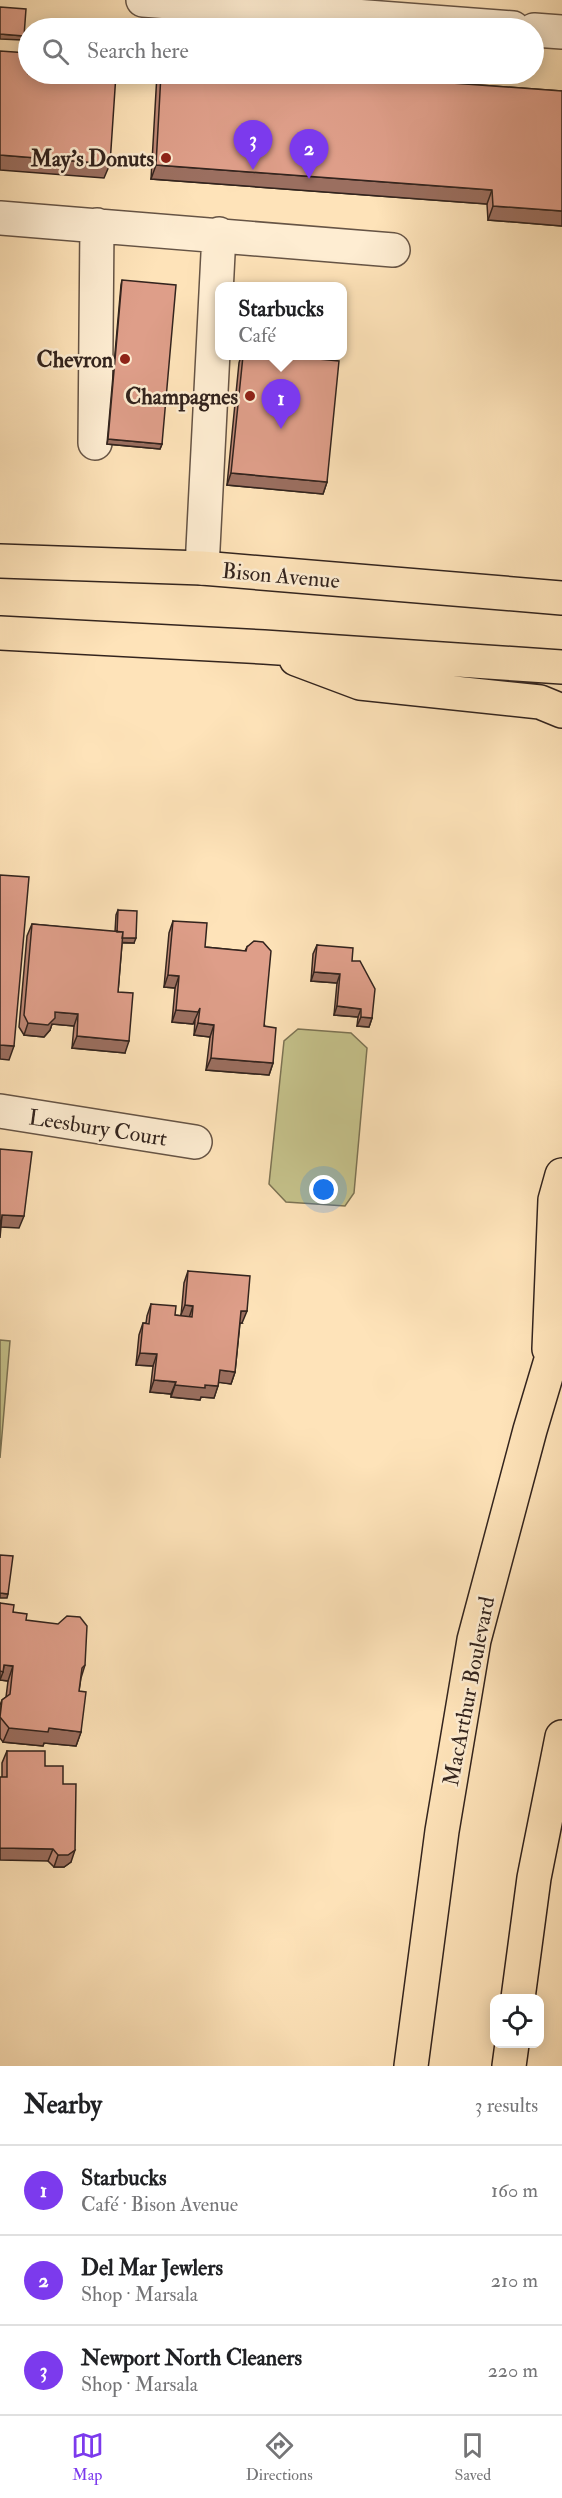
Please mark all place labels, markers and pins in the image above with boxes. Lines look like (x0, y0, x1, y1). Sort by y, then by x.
pin: 3 (234, 120, 272, 170)
pin: 2 (290, 130, 328, 179)
place label: May’s Donuts (30, 145, 154, 174)
marker: May’s Donuts (159, 151, 173, 165)
place label: Chevron (37, 346, 114, 374)
marker: Chevron (118, 352, 132, 366)
pin: 1 (262, 380, 300, 429)
place label: Champagnes (125, 383, 238, 412)
marker: Champagnes (243, 389, 257, 403)

